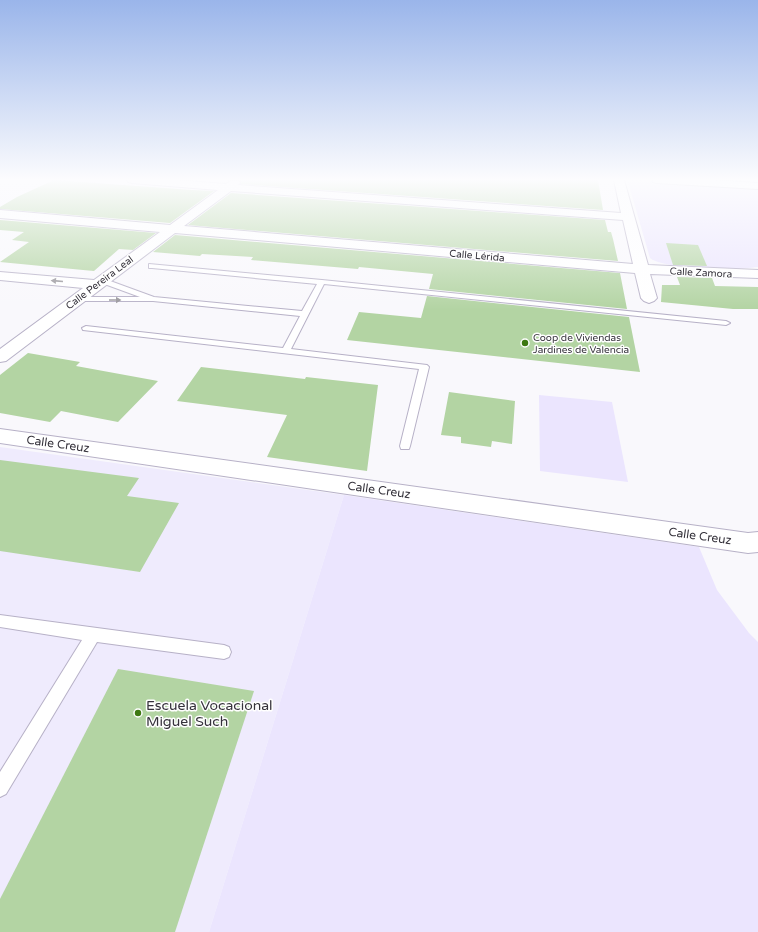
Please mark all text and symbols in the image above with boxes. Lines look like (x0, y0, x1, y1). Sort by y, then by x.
street label: Calle Lérida (449, 248, 505, 264)
street label: Calle Pereira Leal (63, 253, 136, 312)
street label: Calle Zamora (669, 265, 732, 281)
one-way arrow (51, 278, 63, 284)
one-way arrow (109, 297, 122, 303)
place label: Coop de Viviendas Jardines de Valencia (533, 332, 629, 356)
marker: Coop de Viviendas Jardines de Valencia (520, 338, 530, 348)
street label: Calle Creuz (25, 433, 91, 455)
street label: Calle Creuz (346, 479, 412, 501)
street label: Calle Creuz (667, 525, 733, 547)
place label: Escuela Vocacional Miguel Such (146, 697, 273, 730)
marker: Escuela Vocacional Miguel Such (133, 708, 143, 718)

